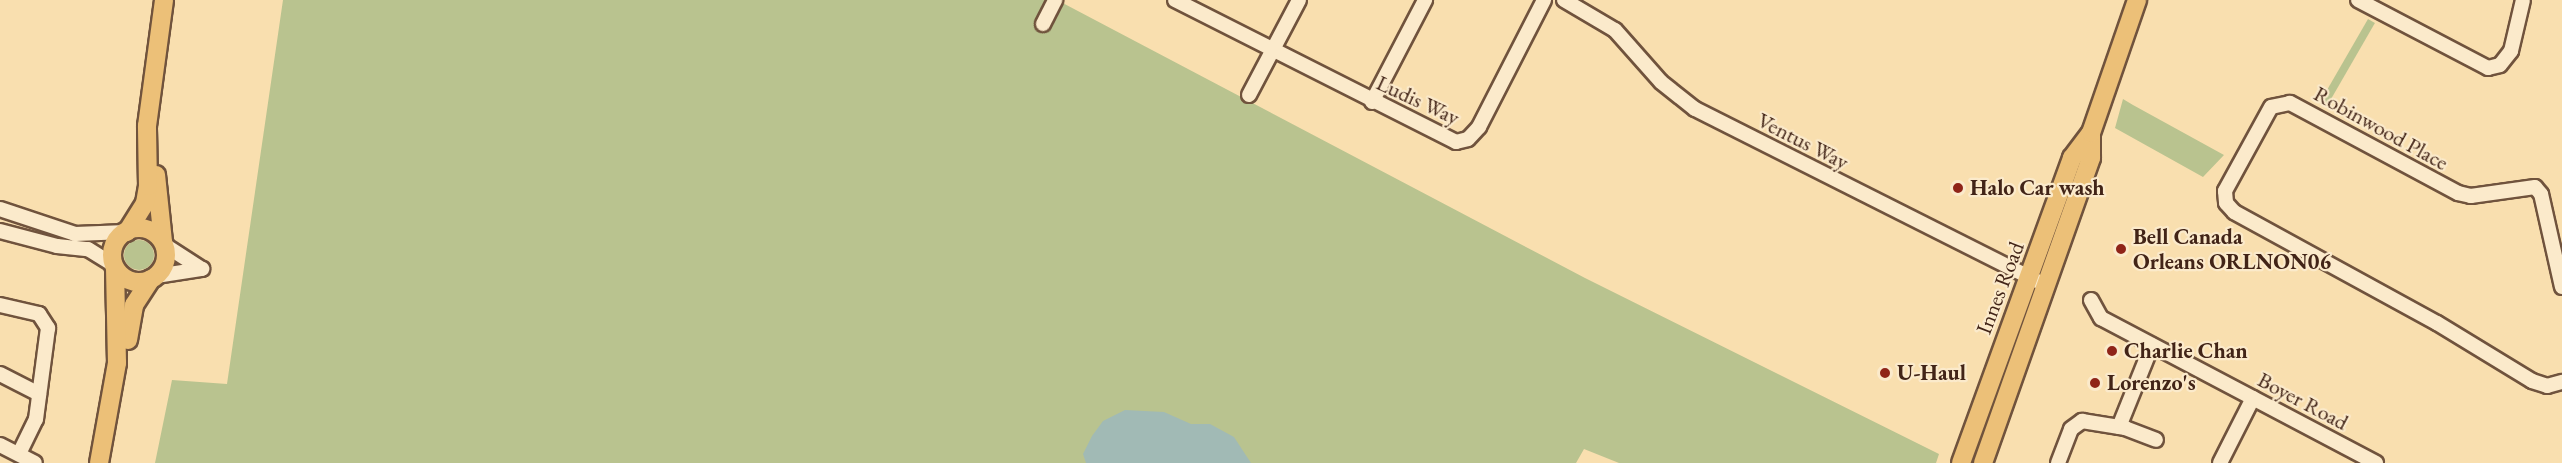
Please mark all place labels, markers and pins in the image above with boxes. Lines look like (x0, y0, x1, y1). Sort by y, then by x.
place label: Halo Car wash (1970, 175, 2105, 201)
marker: Halo Car wash (1951, 181, 1965, 195)
place label: Bell Canada Orleans ORLNON06 (2133, 223, 2331, 274)
marker: Bell Canada Orleans ORLNON06 (2114, 242, 2128, 256)
place label: Charlie Chan (2124, 338, 2248, 364)
marker: Charlie Chan (2105, 344, 2119, 358)
place label: U-Haul (1897, 360, 1966, 386)
marker: U-Haul (1878, 366, 1892, 380)
place label: Lorenzo's (2107, 370, 2196, 396)
marker: Lorenzo's (2088, 376, 2102, 390)

